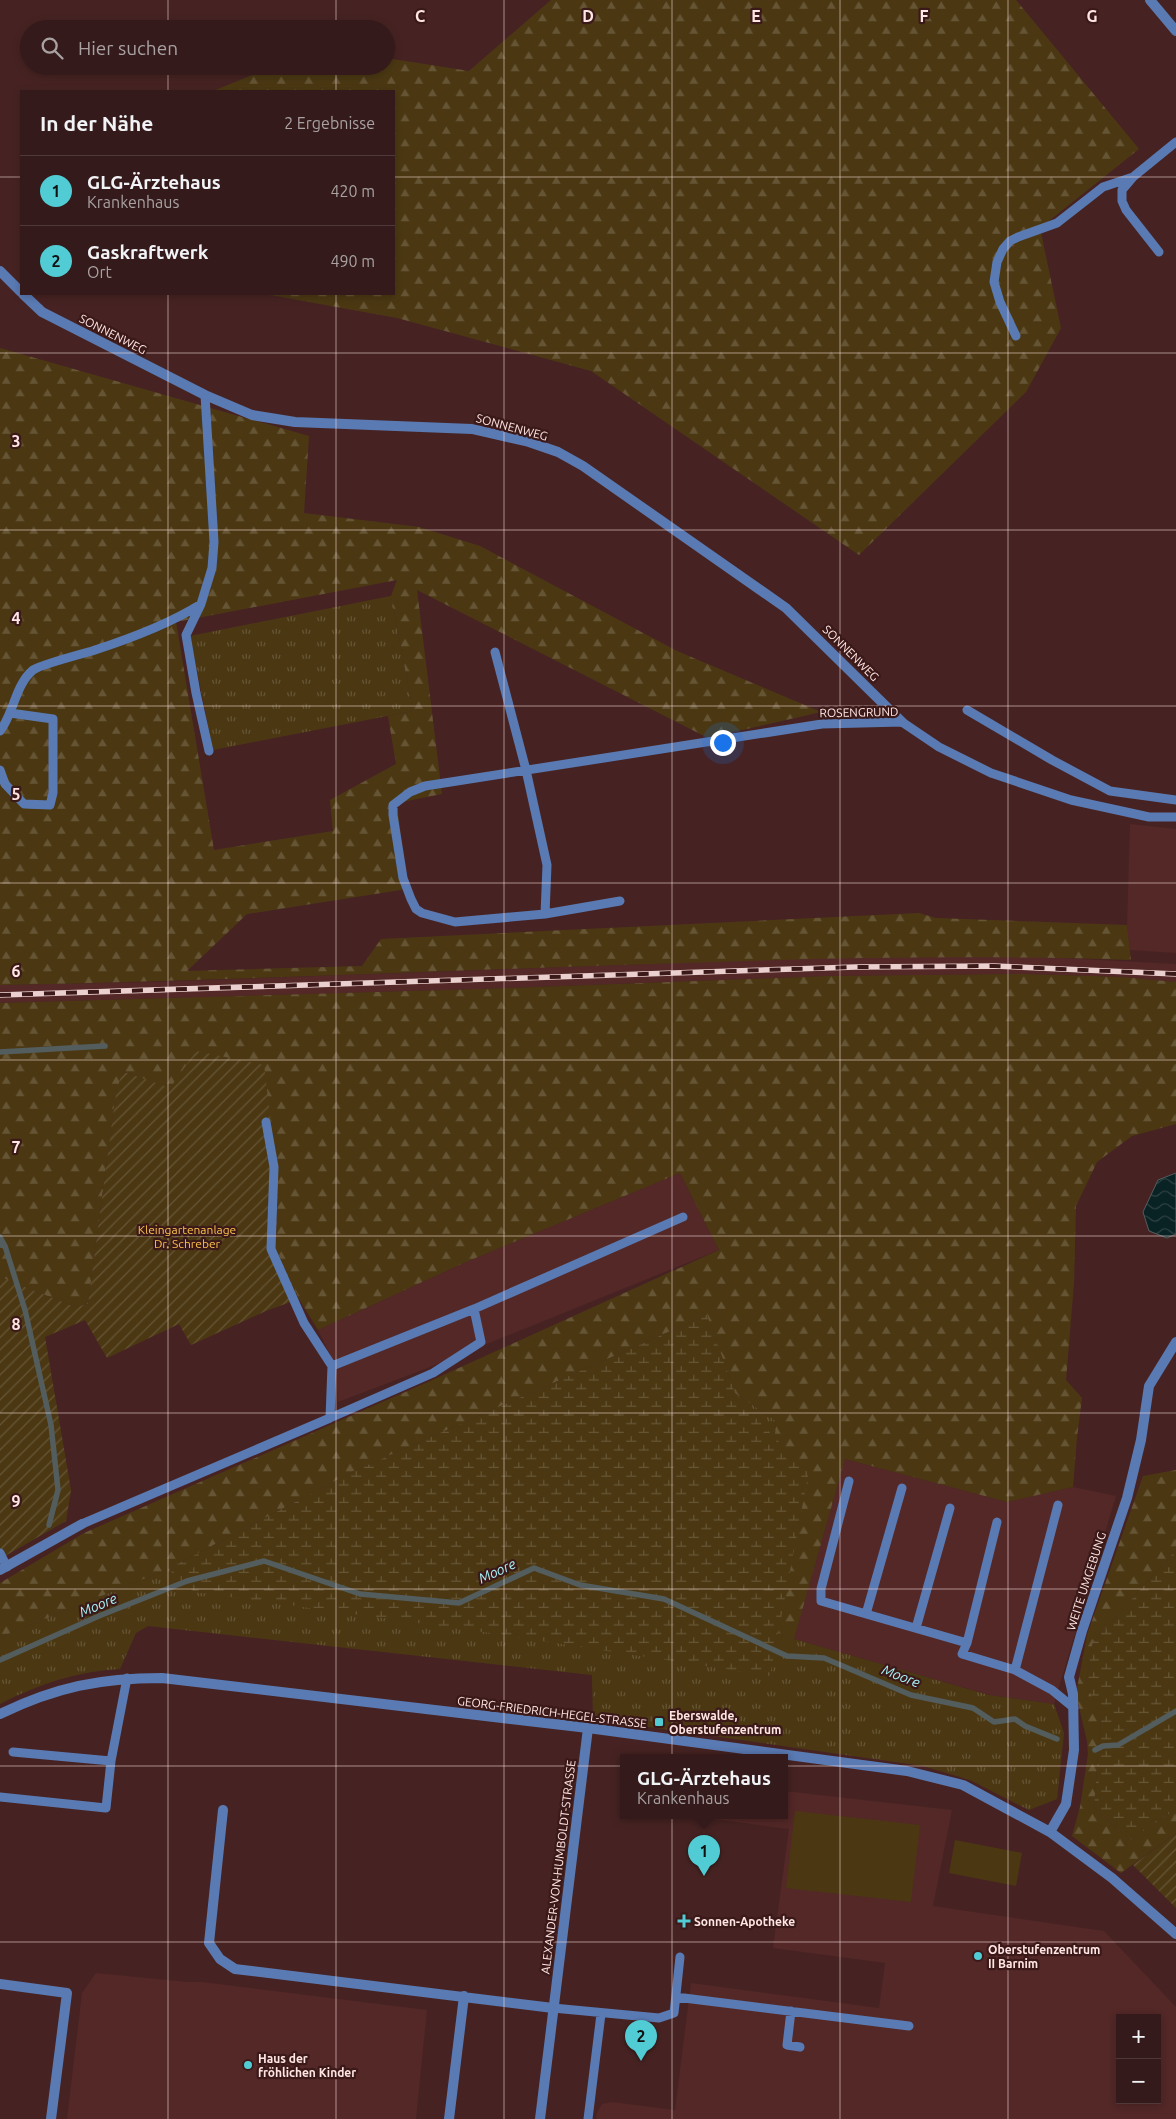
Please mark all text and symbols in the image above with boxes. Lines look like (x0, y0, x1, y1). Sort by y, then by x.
text: C (415, 7, 425, 25)
text: D (582, 7, 594, 25)
text: E (751, 7, 761, 25)
text: F (920, 7, 929, 25)
text: G (1086, 7, 1098, 25)
search box (20, 20, 395, 75)
icon: search (38, 34, 66, 62)
text: Hier suchen (78, 37, 178, 59)
text: In der Nähe (40, 111, 153, 135)
text: 2 Ergebnisse (284, 114, 375, 132)
text: GLG-Ärztehaus (87, 171, 221, 193)
text: 1 (51, 182, 61, 200)
text: 420 m (330, 182, 375, 200)
text: Krankenhaus (87, 193, 179, 211)
text: Gaskraftwerk (87, 241, 208, 263)
text: 2 (51, 252, 61, 270)
text: 490 m (330, 252, 375, 270)
text: Ort (87, 263, 112, 281)
street label: SONNENWEG (77, 311, 149, 357)
street label: SONNENWEG (475, 411, 549, 443)
text: 3 (11, 432, 21, 450)
text: 4 (11, 609, 21, 627)
street label: SONNENWEG (820, 622, 882, 684)
street label: ROSENGRUND (819, 705, 899, 719)
your location (710, 730, 736, 756)
text: 5 (11, 785, 21, 803)
text: 6 (11, 962, 21, 980)
text: 7 (11, 1138, 21, 1156)
park label: Kleingartenanlage Dr. Schreber (138, 1223, 236, 1250)
text: 8 (11, 1315, 21, 1333)
text: 9 (11, 1492, 21, 1510)
street label: WEITE UMGEBUNG (1064, 1530, 1108, 1632)
water label: Moore (476, 1555, 518, 1587)
water label: Moore (77, 1590, 119, 1620)
water label: Moore (880, 1661, 922, 1691)
street label: GEORG-FRIEDRICH-HEGEL-STRASSE (456, 1694, 648, 1730)
place label: Eberswalde, Oberstufenzentrum (669, 1709, 781, 1736)
marker: Eberswalde, Oberstufenzentrum (653, 1716, 665, 1728)
popup (620, 1754, 788, 1819)
street label: ALEXANDER-VON-HUMBOLDT-STRASSE (538, 1759, 578, 1975)
text: GLG-Ärztehaus (637, 1767, 771, 1789)
text: Krankenhaus (637, 1789, 729, 1807)
pin: 1 (688, 1835, 720, 1876)
marker: Sonnen-Apotheke (678, 1915, 690, 1927)
place label: Sonnen-Apotheke (694, 1915, 795, 1928)
place label: Oberstufenzentrum II Barnim (988, 1943, 1100, 1970)
marker: Oberstufenzentrum II Barnim (972, 1950, 984, 1962)
map controls (1116, 2014, 1161, 2104)
button: + (1116, 2014, 1161, 2059)
pin: 2 (625, 2020, 657, 2061)
place label: Haus der fröhlichen Kinder (258, 2052, 356, 2079)
marker: Haus der fröhlichen Kinder (242, 2059, 254, 2071)
button: − (1116, 2059, 1161, 2104)

